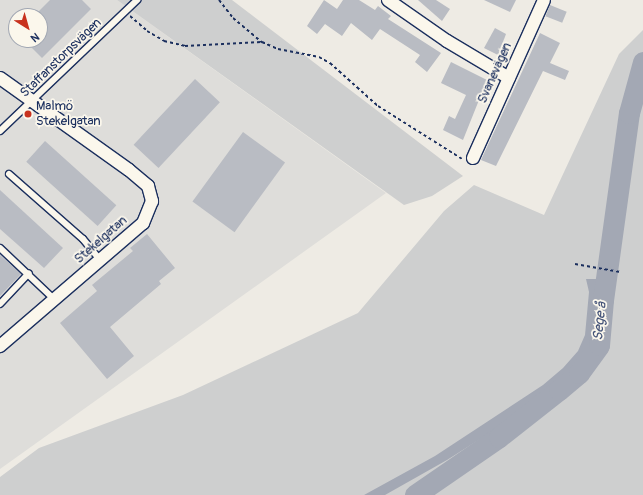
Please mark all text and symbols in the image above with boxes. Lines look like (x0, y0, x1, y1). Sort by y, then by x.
north arrow (8, 8, 48, 48)
street label: Staffanstorpsvägen (17, 15, 105, 101)
text: N (28, 30, 42, 45)
street label: Svanevägen (475, 40, 515, 106)
place label: Malmö Stekelgatan (36, 99, 101, 130)
marker: Malmö Stekelgatan (23, 109, 33, 119)
street label: Stekelgatan (72, 213, 130, 267)
water label: Sege å (590, 301, 610, 341)

